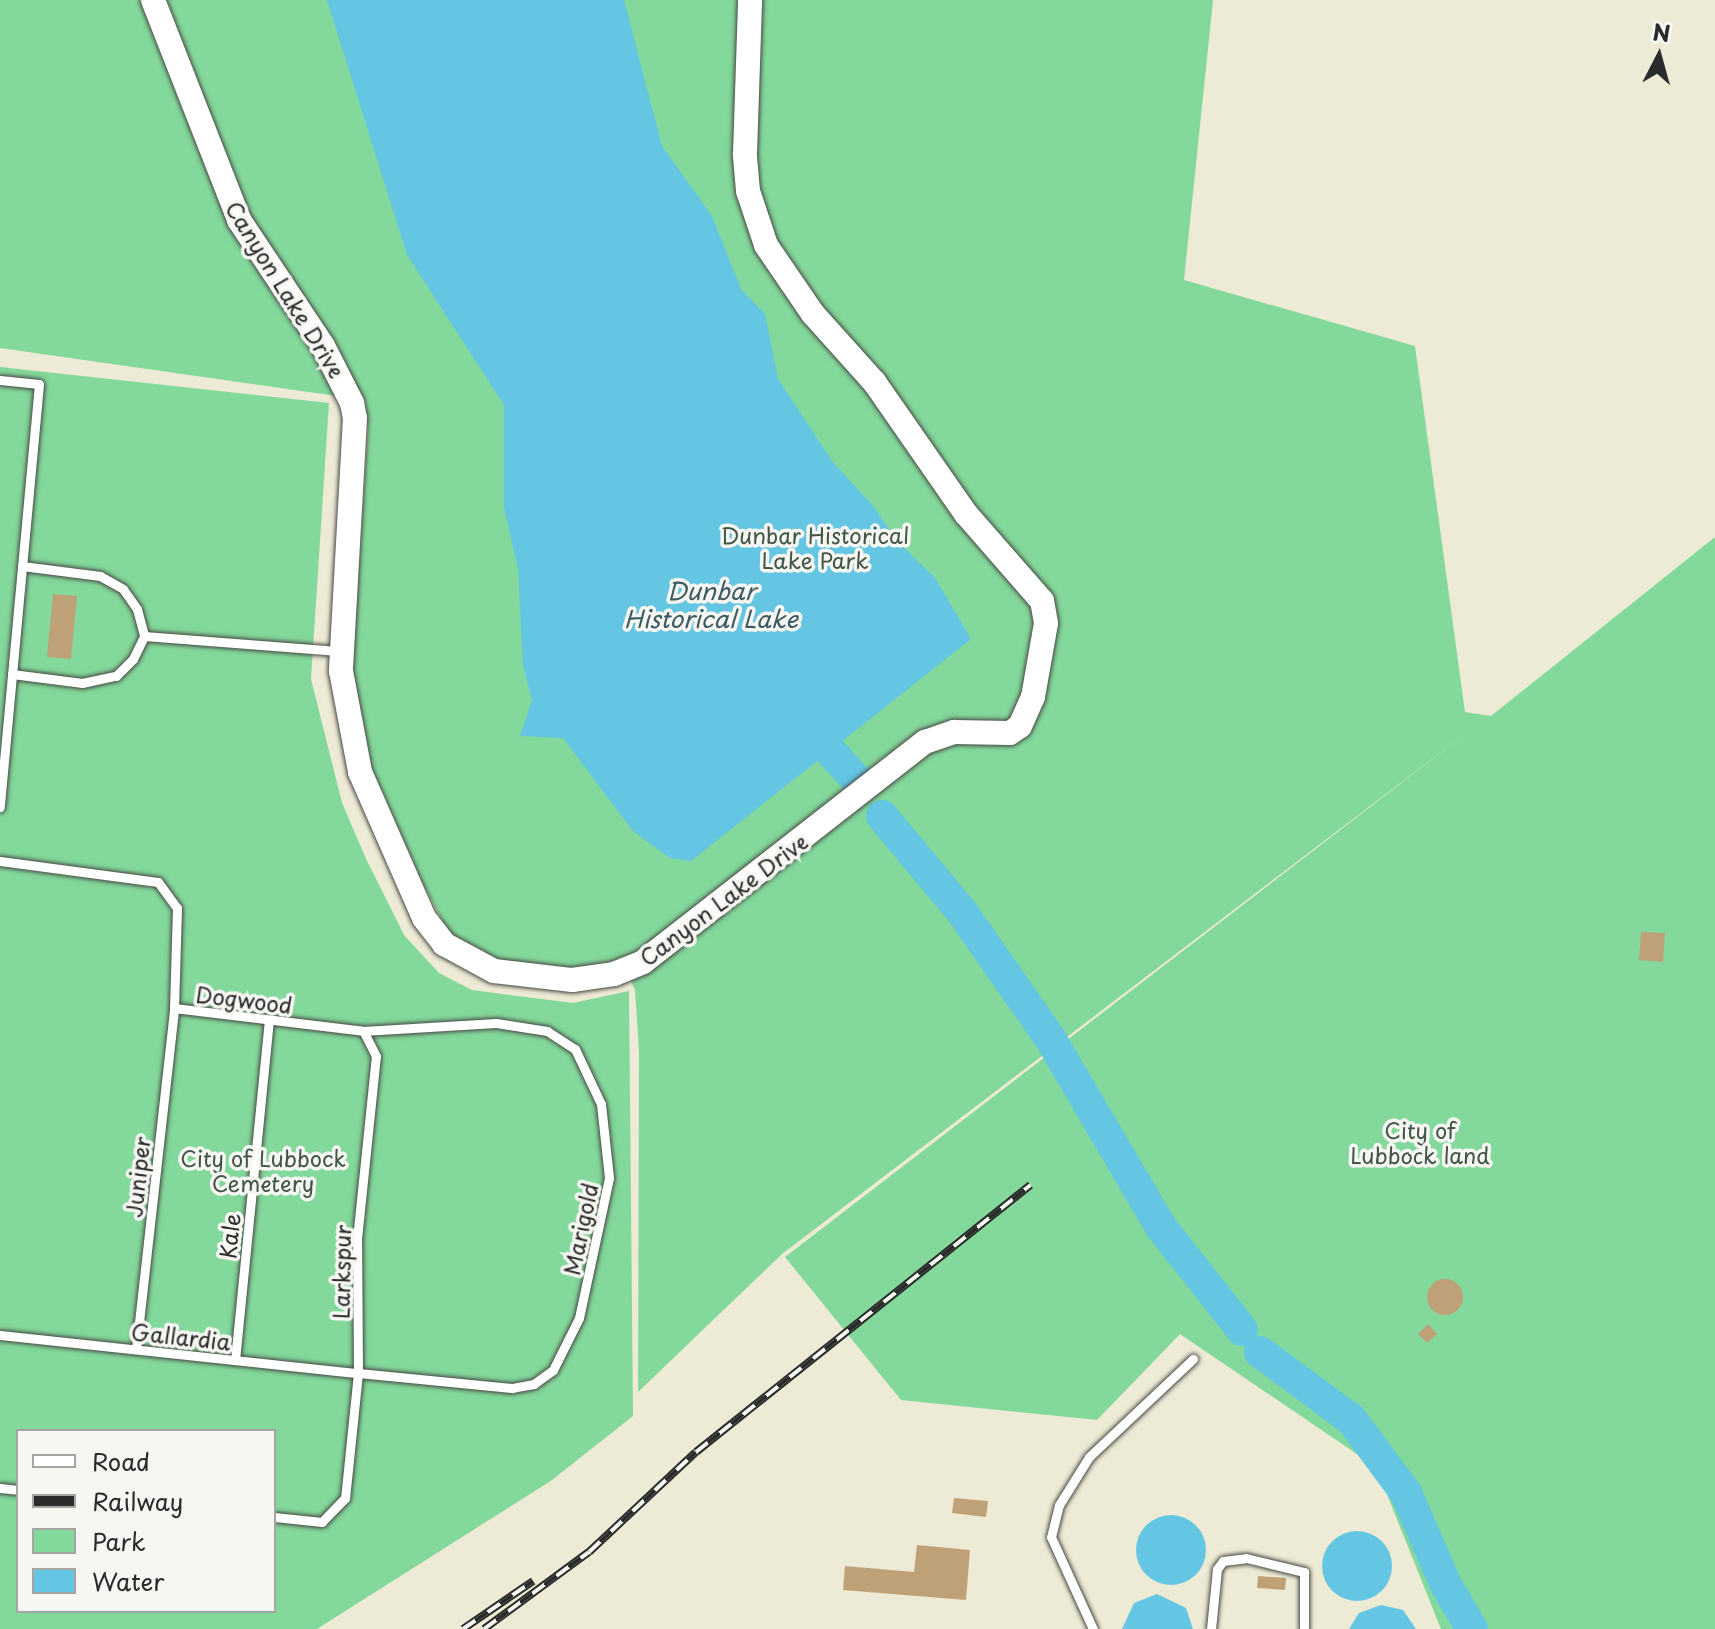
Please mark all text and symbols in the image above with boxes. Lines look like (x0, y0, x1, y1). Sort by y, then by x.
text: N (1651, 14, 1672, 49)
north arrow (1619, 16, 1699, 96)
street label: Canyon Lake Drive (221, 196, 351, 382)
park label: Dunbar Historical Lake Park (720, 521, 910, 572)
water label: Dunbar Historical Lake (624, 577, 798, 633)
street label: Canyon Lake Drive (634, 827, 812, 971)
street label: Dogwood (194, 980, 294, 1018)
park label: City of Lubbock land (1350, 1116, 1490, 1168)
street label: Juniper (120, 1135, 154, 1219)
park label: City of Lubbock Cemetery (180, 1144, 346, 1196)
street label: Marigold (557, 1181, 603, 1277)
street label: Kale (213, 1212, 245, 1260)
street label: Larkspur (327, 1225, 355, 1319)
street label: Gallardia (130, 1318, 232, 1354)
legend (16, 1429, 276, 1613)
text: Road (92, 1443, 150, 1479)
text: Railway (92, 1483, 183, 1519)
text: Park (92, 1523, 146, 1559)
text: Water (92, 1563, 164, 1599)

